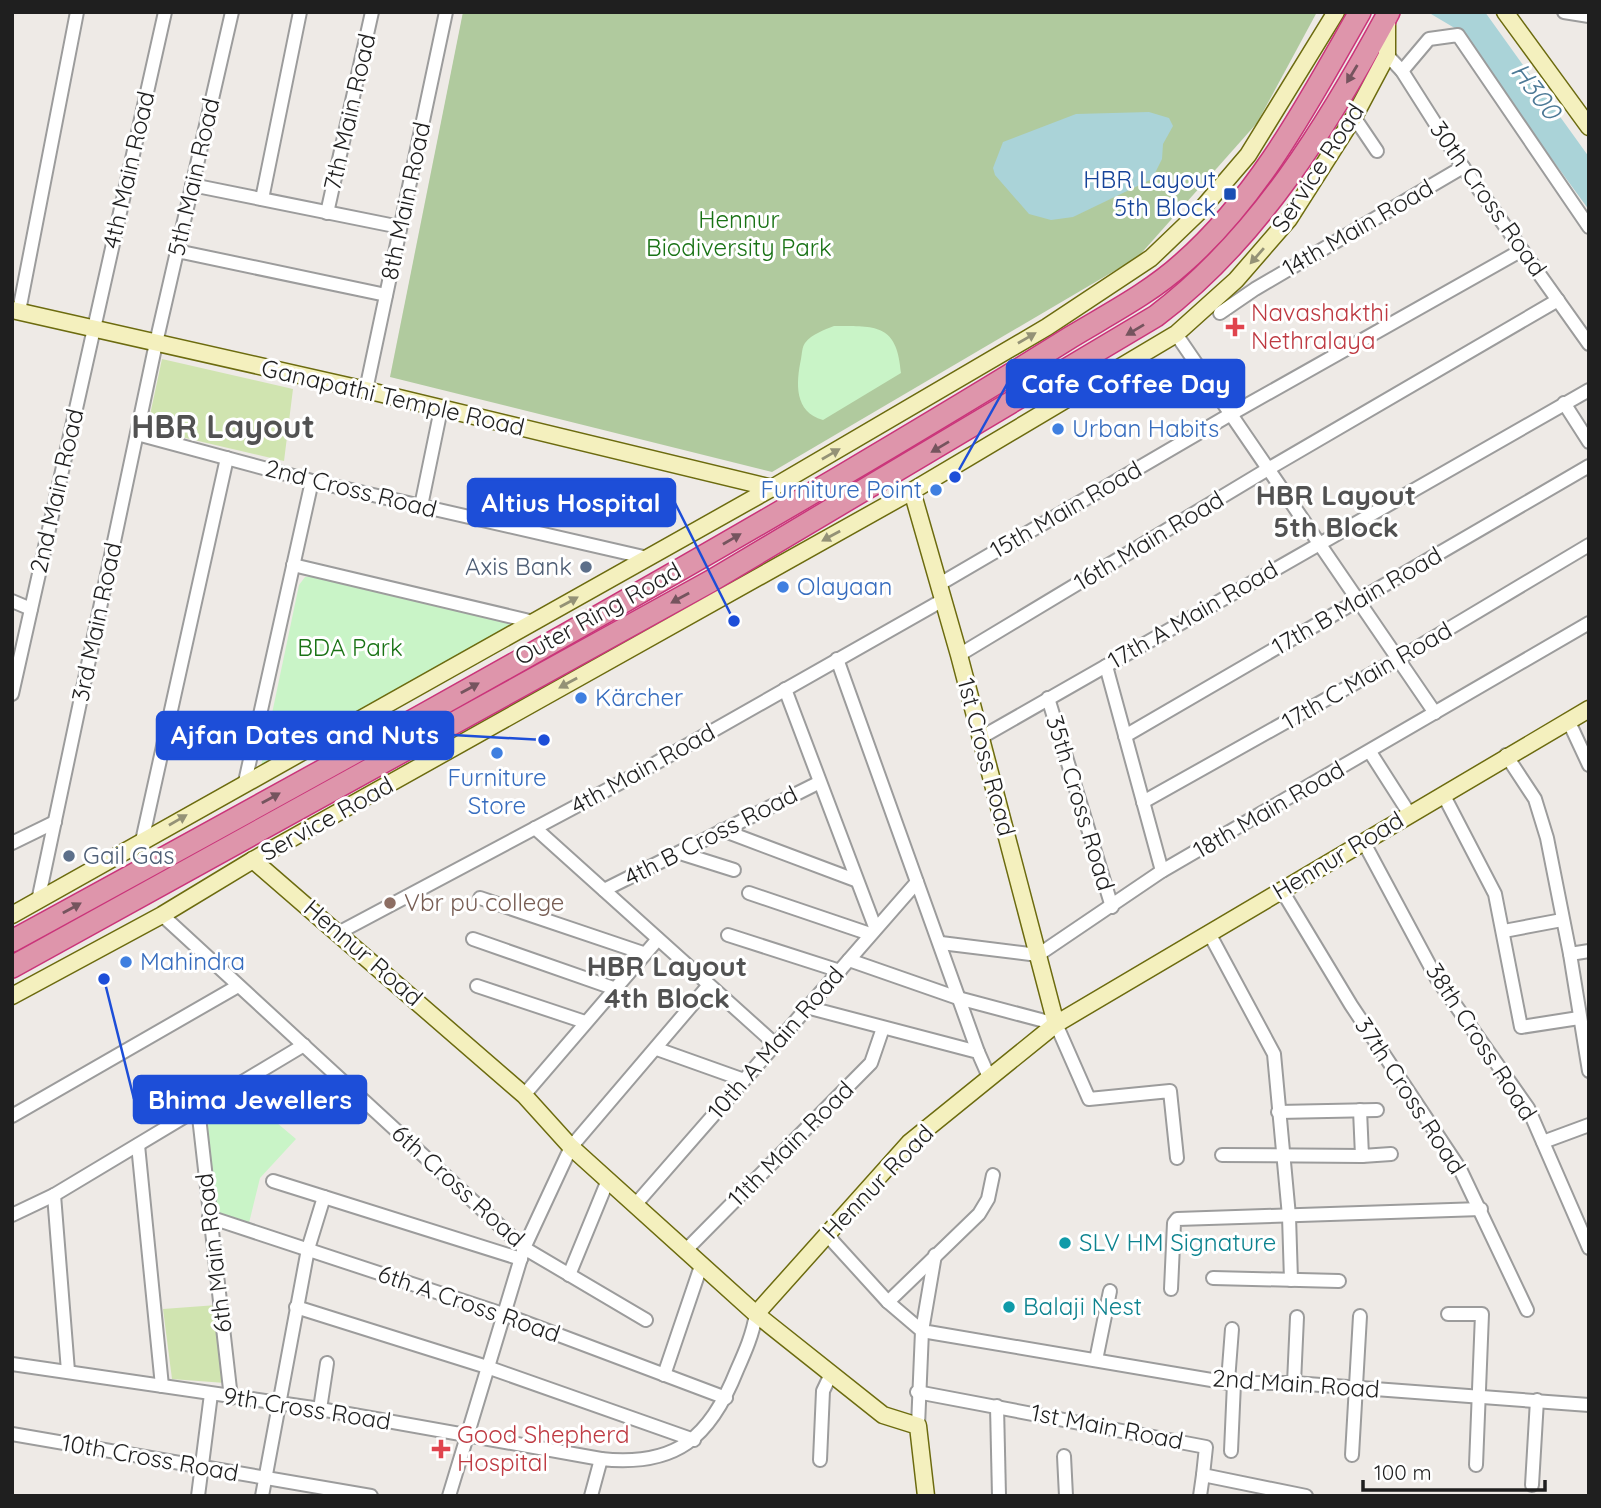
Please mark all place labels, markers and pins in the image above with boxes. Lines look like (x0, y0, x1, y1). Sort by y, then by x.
place label: HBR Layout 5th Block (1083, 164, 1216, 222)
marker: HBR Layout 5th Block (1222, 186, 1238, 202)
place label: Navashakthi Nethralaya (1251, 297, 1389, 355)
marker: Navashakthi Nethralaya (1225, 317, 1245, 337)
callout: Cafe Coffee Day (1007, 360, 1244, 407)
place label: Urban Habits (1072, 413, 1219, 443)
marker: Urban Habits (1050, 421, 1066, 437)
place label: Furniture Point (761, 474, 922, 504)
callout: Altius Hospital (468, 479, 675, 526)
marker: Furniture Point (928, 482, 944, 498)
place label: Axis Bank (465, 551, 572, 581)
marker: Axis Bank (578, 559, 594, 575)
place label: Olayaan (797, 571, 892, 601)
marker: Olayaan (775, 579, 791, 595)
place label: Kärcher (595, 682, 683, 712)
marker: Kärcher (573, 690, 589, 706)
callout: Ajfan Dates and Nuts (157, 712, 453, 759)
marker: Furniture Store (489, 745, 505, 761)
place label: Furniture Store (447, 762, 547, 820)
place label: Gail Gas (83, 840, 175, 870)
marker: Gail Gas (61, 848, 77, 864)
place label: Vbr pu college (404, 887, 564, 917)
marker: Vbr pu college (382, 895, 398, 911)
place label: Mahindra (140, 946, 245, 976)
marker: Mahindra (118, 954, 134, 970)
callout: Bhima Jewellers (134, 1076, 366, 1123)
place label: SLV HM Signature (1079, 1227, 1276, 1257)
marker: SLV HM Signature (1057, 1235, 1073, 1251)
place label: Balaji Nest (1023, 1291, 1142, 1321)
marker: Balaji Nest (1001, 1299, 1017, 1315)
place label: Good Shepherd Hospital (457, 1419, 629, 1477)
marker: Good Shepherd Hospital (431, 1439, 451, 1459)

